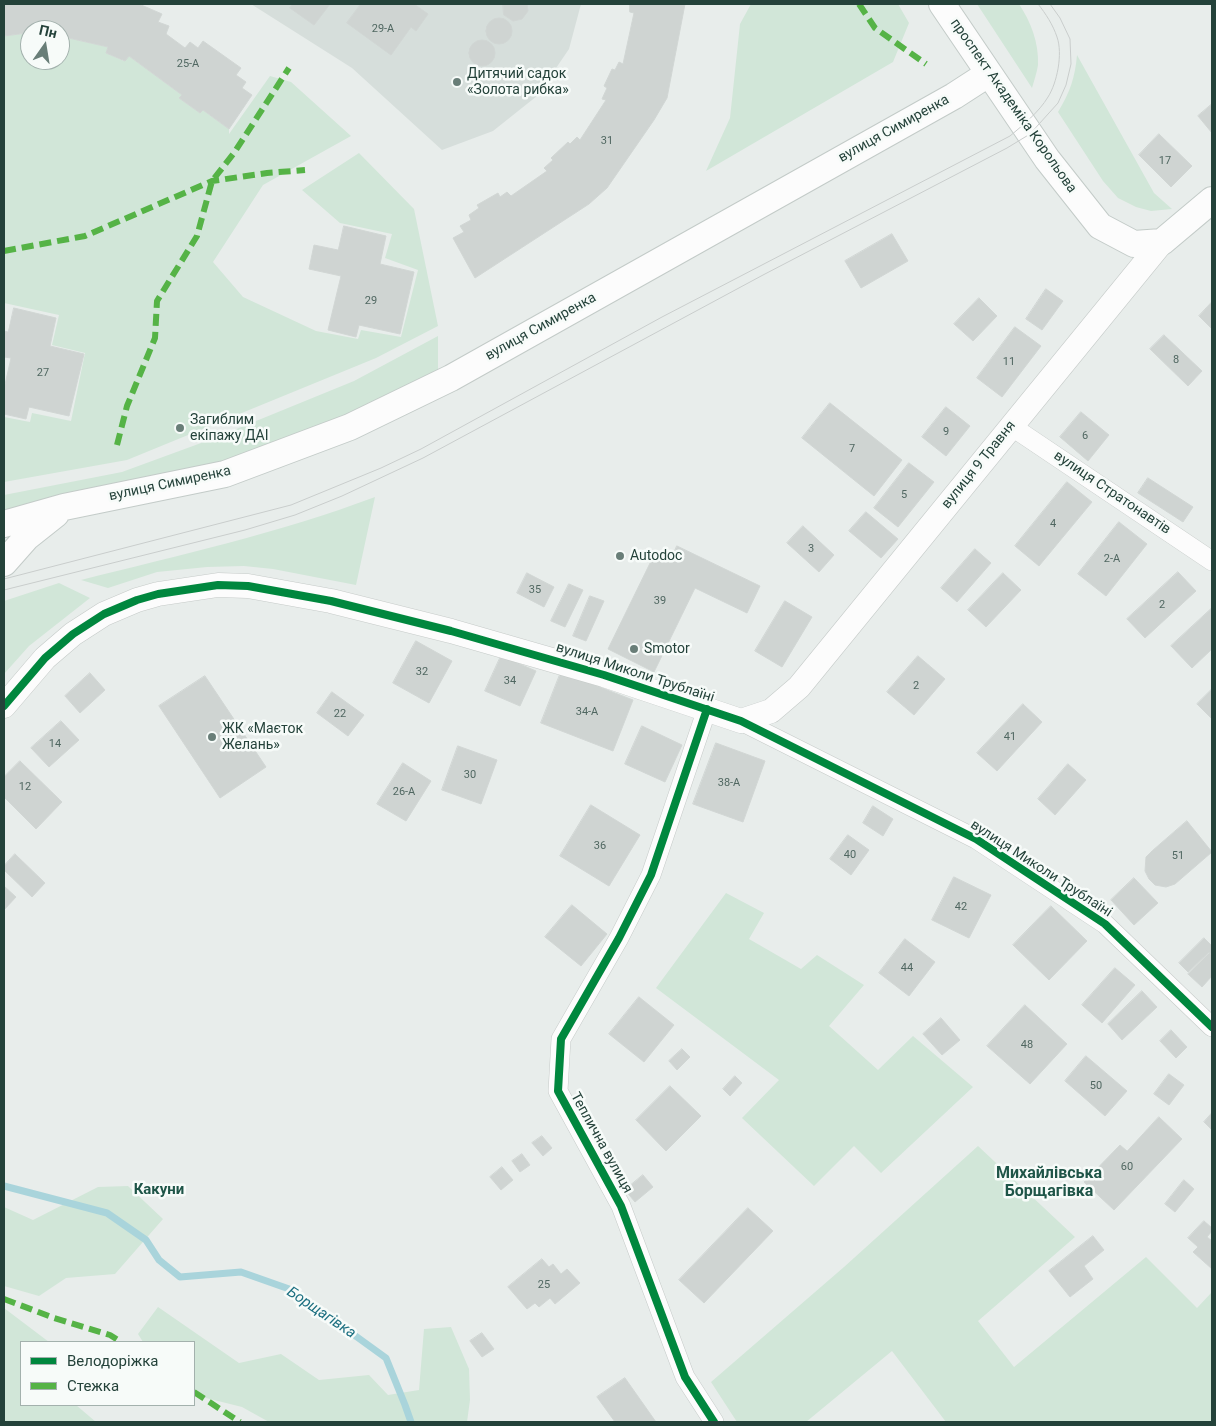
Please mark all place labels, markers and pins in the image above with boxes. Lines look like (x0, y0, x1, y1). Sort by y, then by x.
place label: Дитячий садок «Золота рибка» (467, 66, 569, 98)
marker: Дитячий садок «Золота рибка» (451, 76, 463, 88)
place label: Загиблим екіпажу ДАІ (190, 412, 268, 444)
marker: Загиблим екіпажу ДАІ (174, 422, 186, 434)
place label: Autodoc (630, 548, 682, 564)
marker: Autodoc (614, 550, 626, 562)
place label: Smotor (644, 641, 690, 657)
marker: Smotor (628, 643, 640, 655)
place label: ЖК «Маєток Желань» (222, 721, 303, 754)
marker: ЖК «Маєток Желань» (206, 731, 218, 743)

